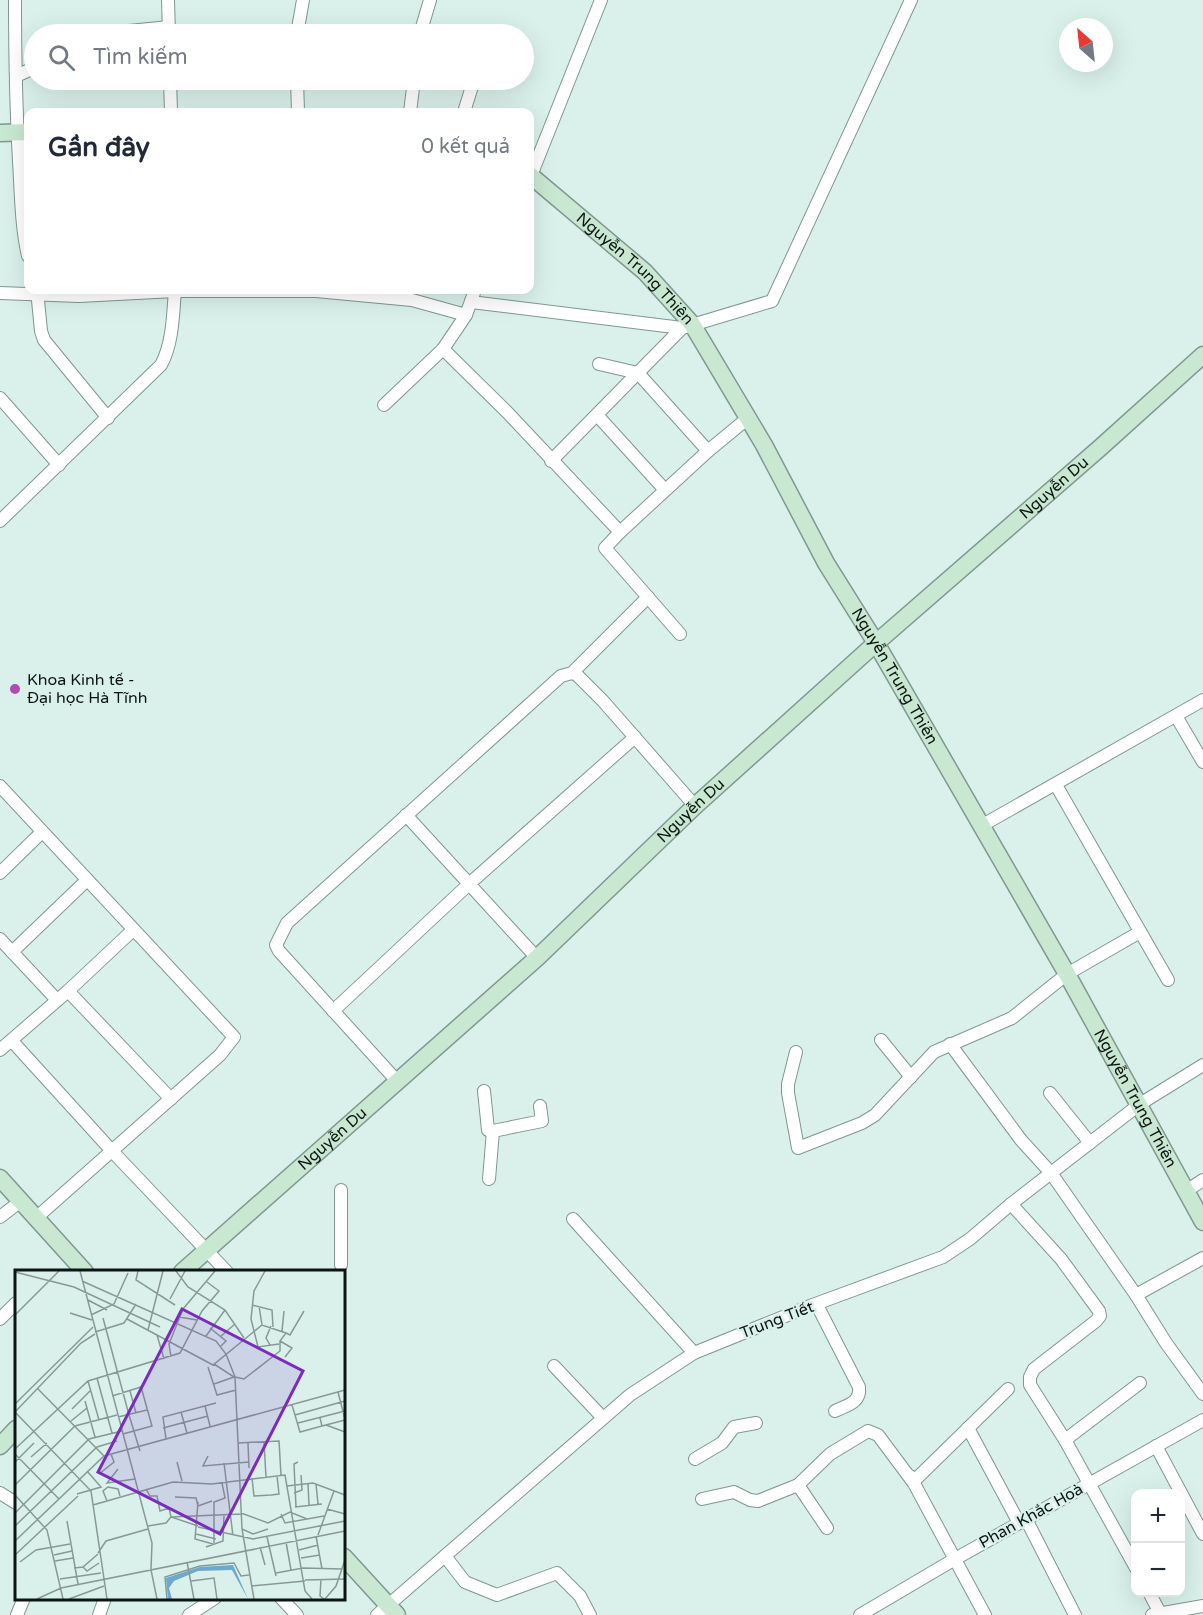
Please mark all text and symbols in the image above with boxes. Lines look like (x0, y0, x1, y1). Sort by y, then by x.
north arrow (1059, 18, 1113, 72)
search box (24, 24, 534, 90)
icon: search (45, 41, 78, 74)
text: Tìm kiếm (93, 44, 188, 70)
text: Gần đây (48, 132, 150, 163)
text: 0 kết quả (421, 135, 510, 159)
street label: Nguyễn Trung Thiên (572, 208, 698, 329)
street label: Nguyễn Du (1015, 452, 1093, 523)
street label: Nguyễn Trung Thiên (847, 604, 942, 748)
place label: Khoa Kinh tế - Đại học Hà Tĩnh (27, 670, 148, 708)
marker: Khoa Kinh tế - Đại học Hà Tĩnh (8, 682, 22, 696)
street label: Nguyễn Du (653, 774, 729, 847)
street label: Nguyễn Trung Thiên (1089, 1026, 1181, 1171)
street label: Nguyễn Du (294, 1103, 371, 1175)
inset map (15, 1270, 345, 1600)
street label: Trung Tiết (737, 1297, 817, 1343)
street label: Phan Khắc Hoà (975, 1479, 1087, 1553)
map controls (1131, 1489, 1185, 1597)
button: + (1131, 1489, 1185, 1543)
button: − (1131, 1543, 1185, 1597)

